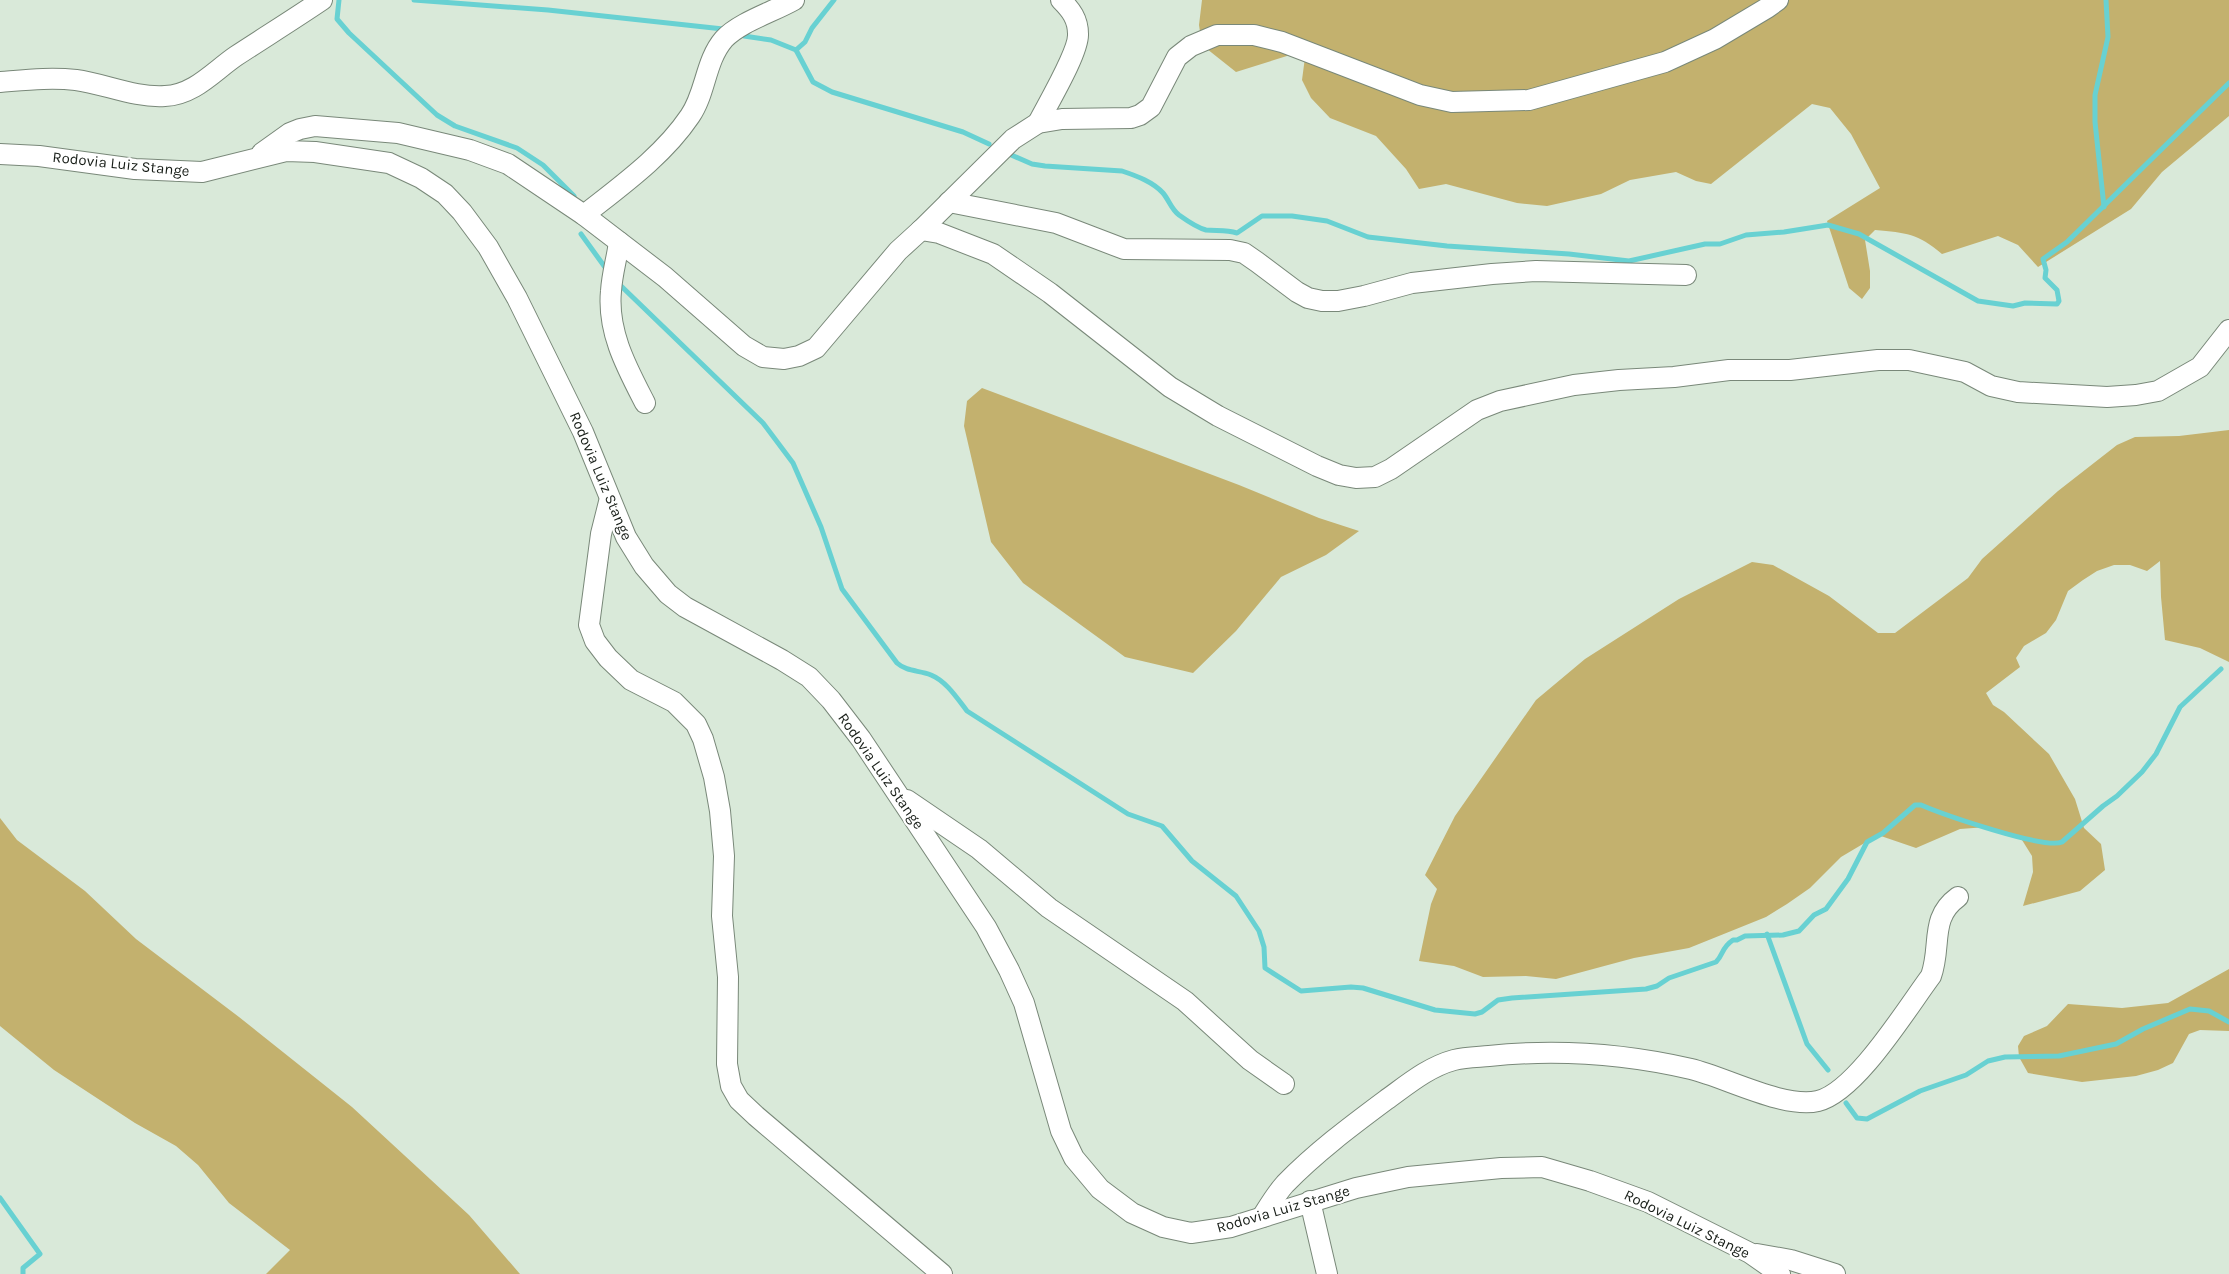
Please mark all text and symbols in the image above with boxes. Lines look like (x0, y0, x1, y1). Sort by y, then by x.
street label: Rodovia Luiz Stange (52, 148, 190, 180)
street label: Rodovia Luiz Stange (566, 409, 636, 543)
street label: Rodovia Luiz Stange (834, 709, 928, 833)
street label: Rodovia Luiz Stange (1214, 1181, 1352, 1237)
street label: Rodovia Luiz Stange (1621, 1186, 1753, 1262)

